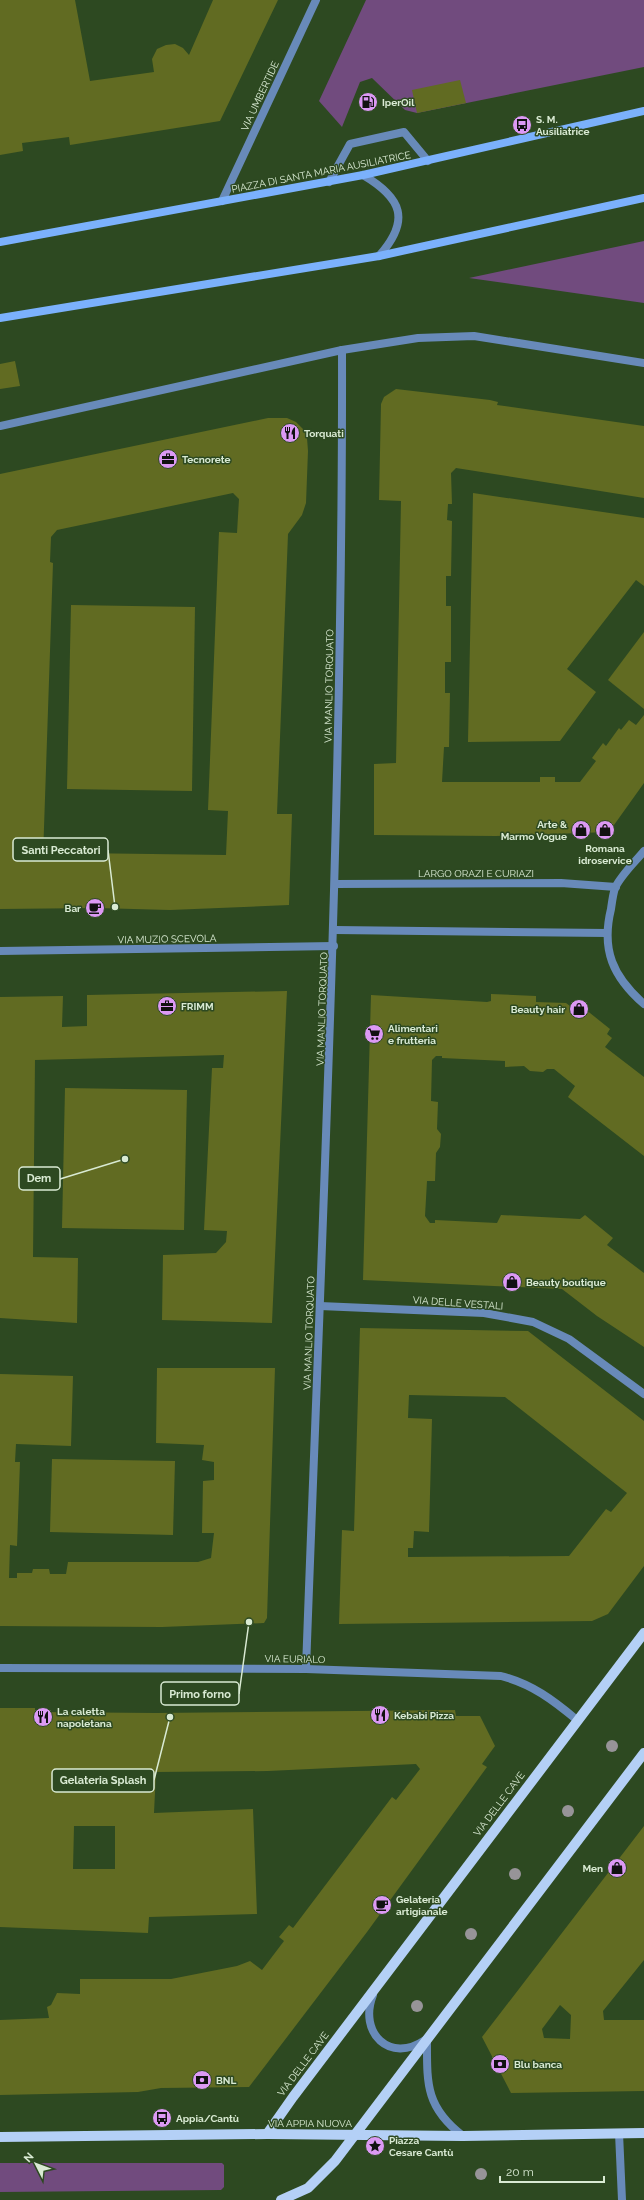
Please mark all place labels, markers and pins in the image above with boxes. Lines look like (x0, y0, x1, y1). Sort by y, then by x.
fuel station icon: IperOil (357, 91, 379, 113)
place label: IperOil (382, 97, 415, 108)
bus stop icon: S. M. Ausiliatrice (511, 114, 533, 136)
place label: S. M. Ausiliatrice (536, 114, 590, 137)
restaurant icon: Torquati (279, 422, 301, 444)
place label: Torquati (304, 428, 344, 439)
office icon: Tecnorete (157, 448, 179, 470)
place label: Tecnorete (182, 454, 230, 465)
place label: Arte & Marmo Vogue (501, 819, 568, 842)
shop icon: Arte & Marmo Vogue (570, 819, 592, 841)
shop icon: Romana idroservice (594, 819, 616, 841)
callout: Santi Peccatori (13, 838, 108, 861)
place label: Romana idroservice (578, 843, 632, 866)
cafe icon: Bar (84, 897, 106, 919)
place label: Bar (65, 903, 81, 914)
office icon: FRIMM (156, 995, 178, 1017)
shop icon: Beauty hair (568, 998, 590, 1020)
place label: FRIMM (181, 1001, 214, 1012)
place label: Beauty hair (511, 1004, 565, 1015)
supermarket icon: Alimentari e frutteria (363, 1023, 385, 1045)
place label: Alimentari e frutteria (388, 1023, 438, 1046)
callout: Dem (19, 1167, 60, 1190)
shop icon: Beauty boutique (501, 1271, 523, 1293)
place label: Beauty boutique (526, 1277, 606, 1288)
callout: Primo forno (161, 1682, 239, 1705)
restaurant icon: Kebabi Pizza (369, 1704, 391, 1726)
restaurant icon: La caletta napoletana (32, 1706, 54, 1728)
place label: La caletta napoletana (57, 1706, 112, 1729)
place label: Kebabi Pizza (394, 1710, 454, 1721)
callout: Gelateria Splash (52, 1769, 154, 1792)
shop icon: Men (606, 1857, 628, 1879)
place label: Men (582, 1863, 603, 1874)
cafe icon: Gelateria artigianale (371, 1894, 393, 1916)
place label: Gelateria artigianale (396, 1894, 448, 1917)
bank icon: Blu banca (489, 2053, 511, 2075)
place label: Blu banca (514, 2059, 562, 2070)
bank icon: BNL (191, 2069, 213, 2091)
place label: BNL (216, 2075, 236, 2086)
bus stop icon: Appia/Cantù (151, 2107, 173, 2129)
place label: Appia/Cantù (176, 2113, 239, 2124)
place icon: Piazza Cesare Cantù (364, 2135, 386, 2157)
place label: Piazza Cesare Cantù (389, 2135, 453, 2158)

